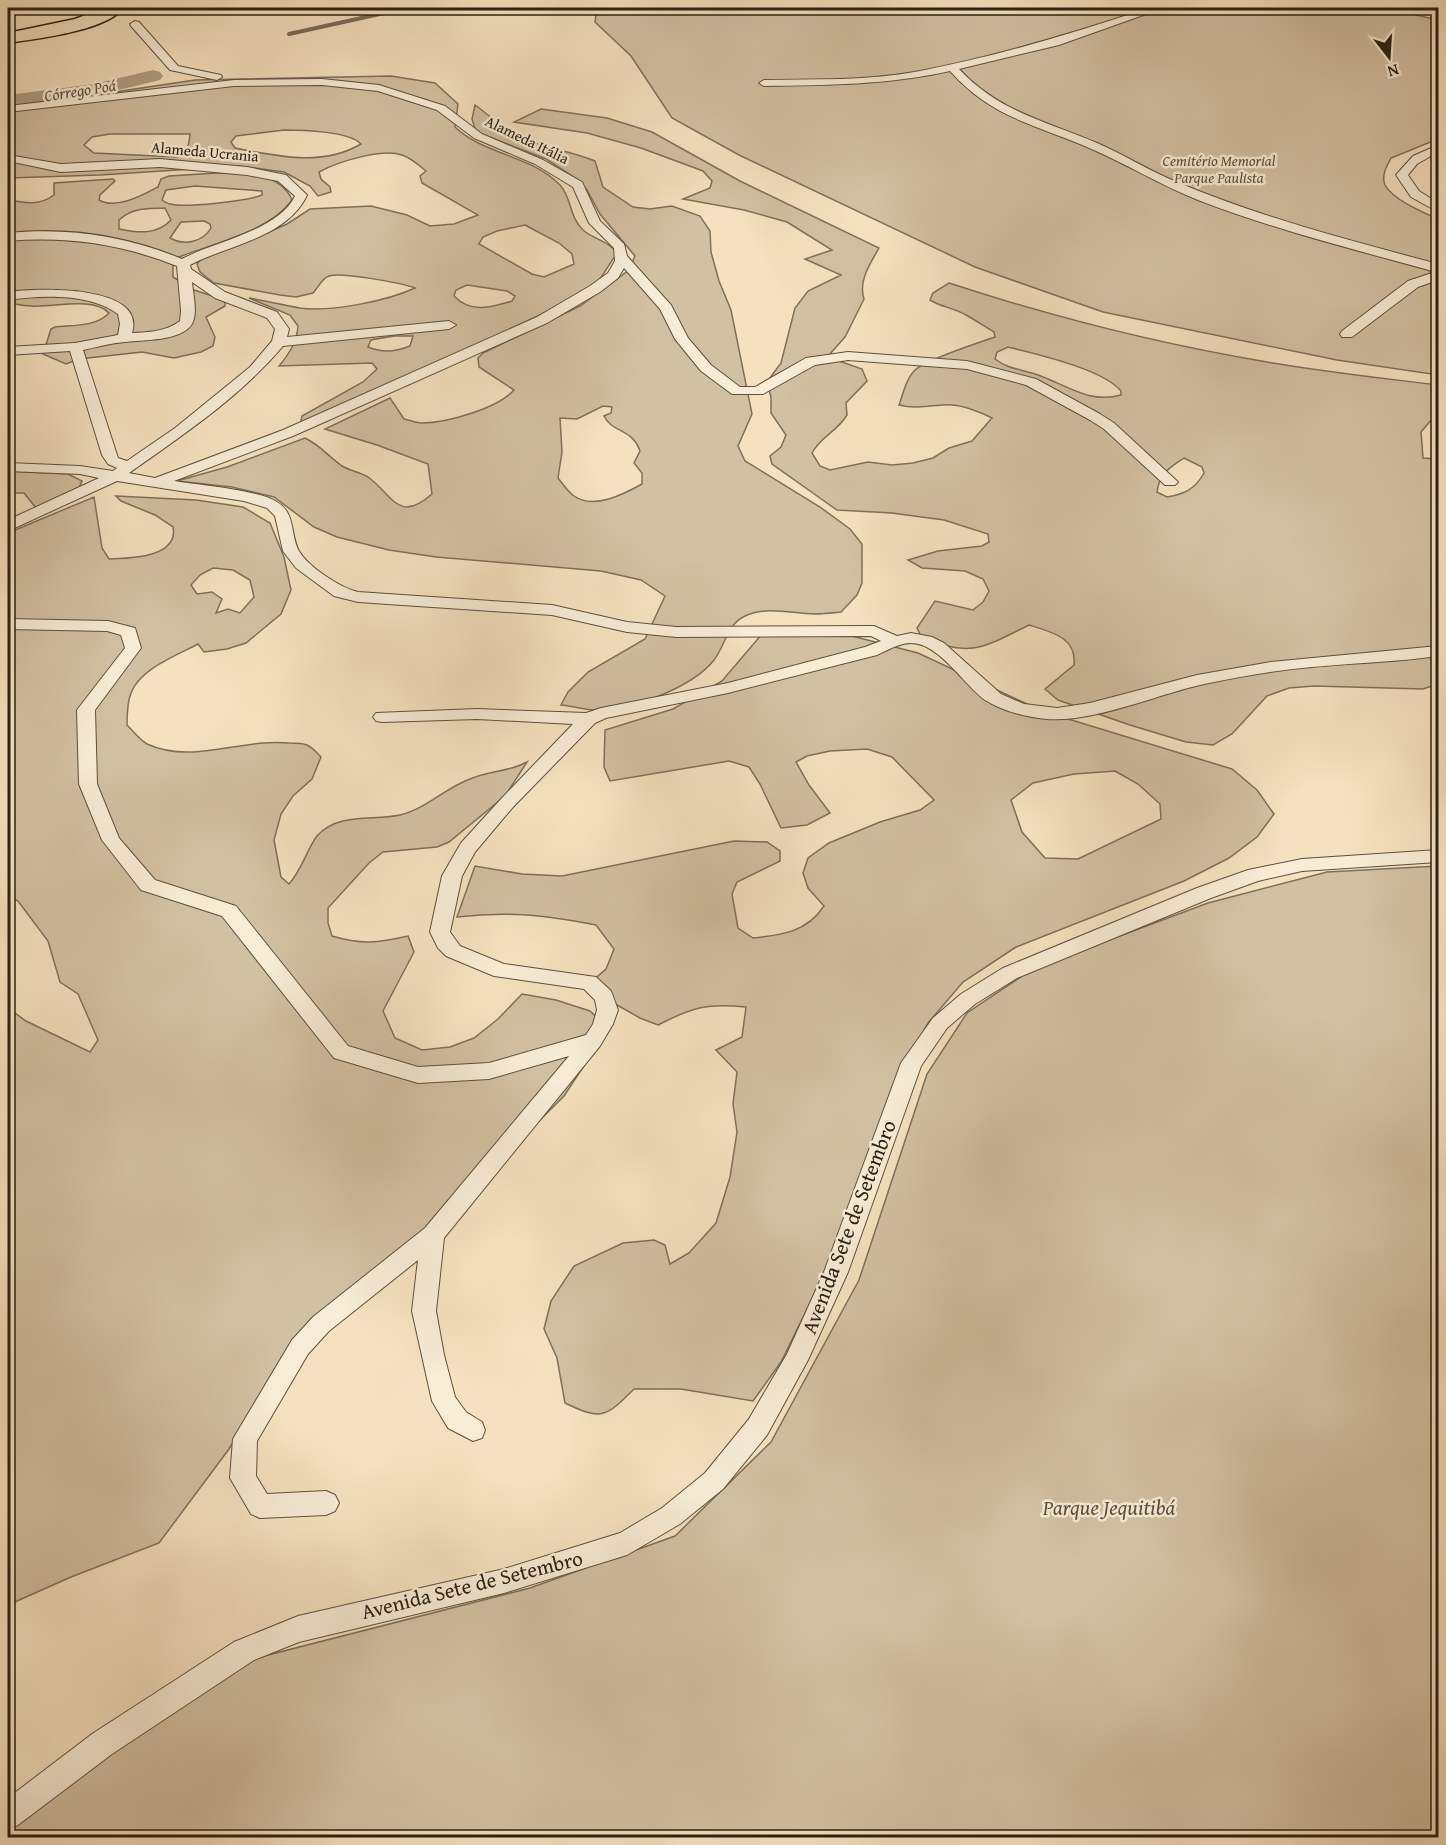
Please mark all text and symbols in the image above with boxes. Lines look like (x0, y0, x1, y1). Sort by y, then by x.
north arrow (1359, 27, 1419, 87)
text: N (1384, 58, 1402, 84)
water label: Córrego Poá (43, 72, 118, 107)
street label: Alameda Itália (482, 110, 573, 169)
street label: Alameda Ucrania (151, 136, 259, 167)
park label: Cemitério Memorial Parque Paulista (1163, 150, 1276, 188)
street label: Avenida Sete de Setembro (793, 1115, 904, 1338)
park label: Parque Jequitibá (1042, 1492, 1175, 1523)
street label: Avenida Sete de Setembro (358, 1542, 586, 1627)

